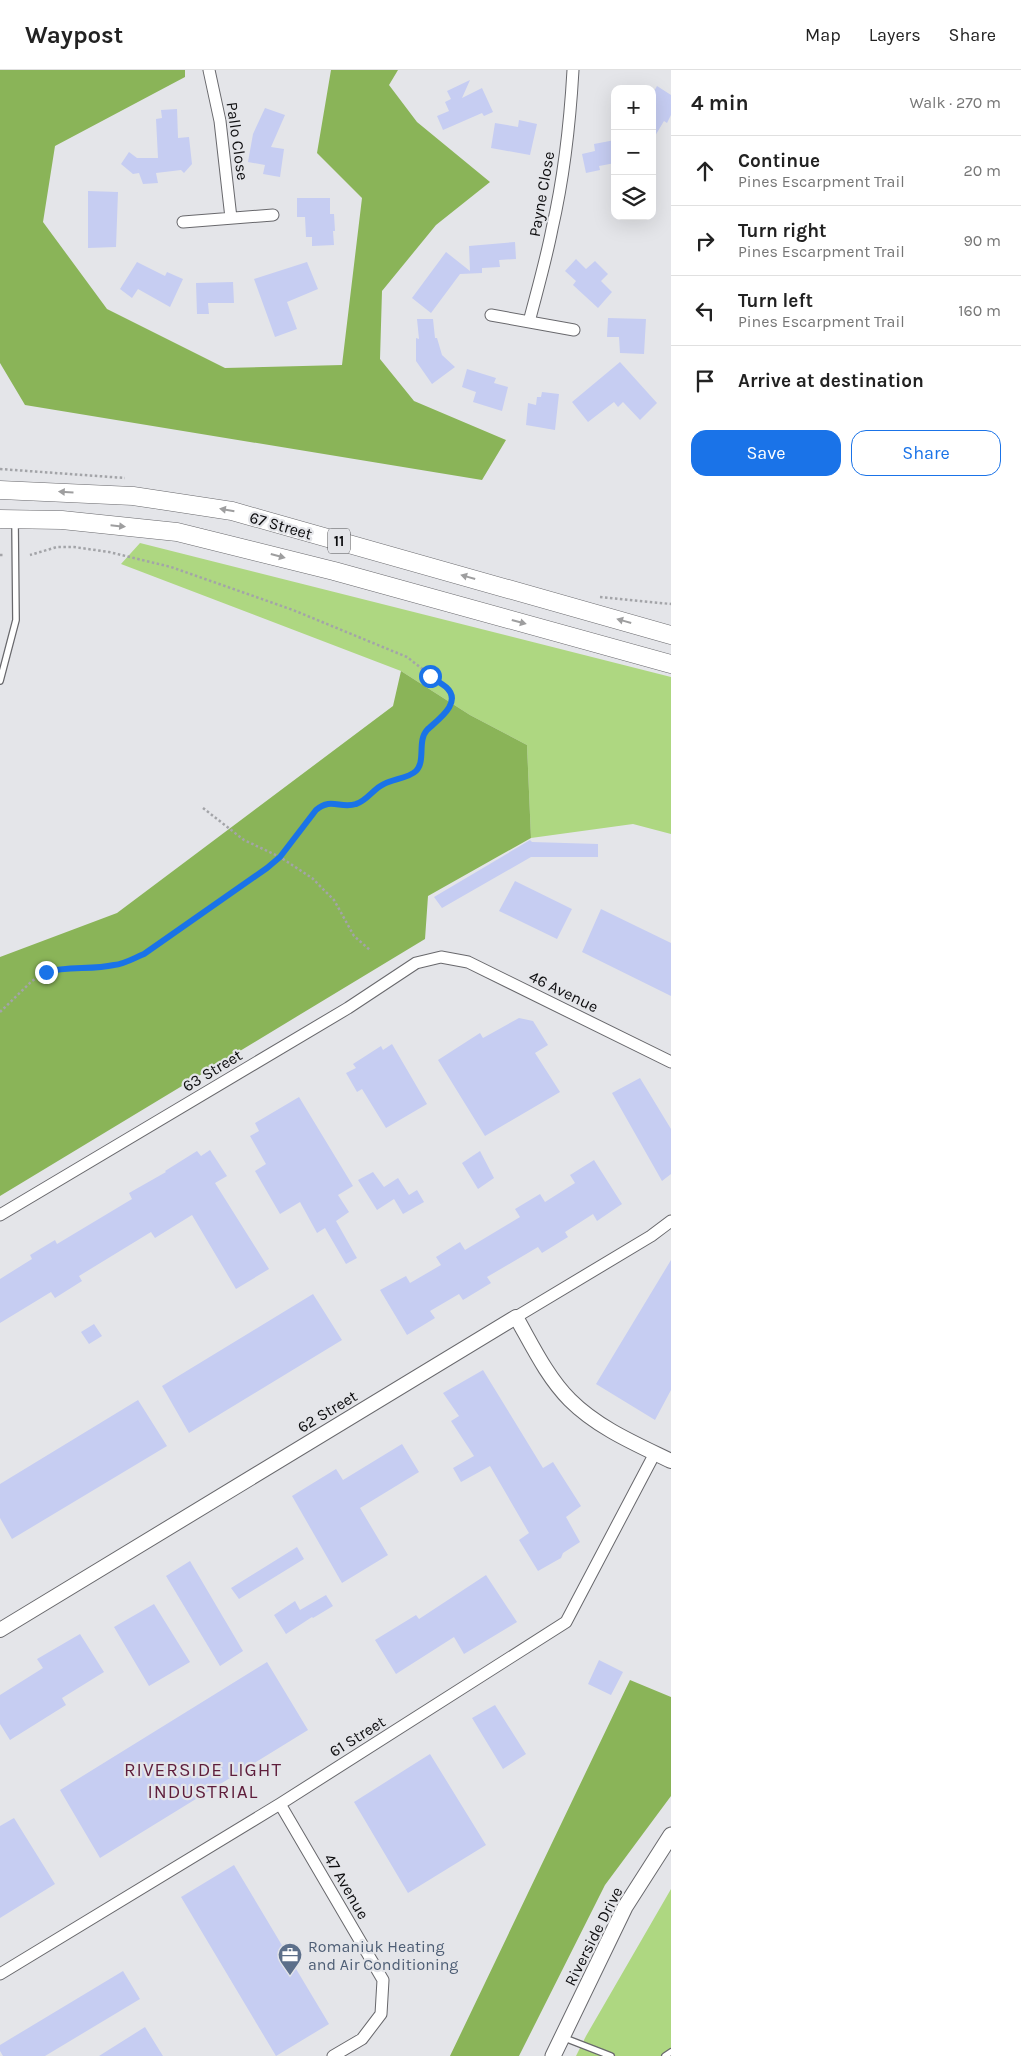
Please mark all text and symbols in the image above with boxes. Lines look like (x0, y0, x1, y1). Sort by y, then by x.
text: Waypost (25, 21, 123, 49)
text: Map (805, 24, 841, 46)
text: Layers (869, 24, 921, 46)
text: Share (949, 24, 996, 46)
map controls (611, 85, 656, 220)
button: + (611, 85, 656, 130)
text: 4 min (691, 91, 749, 115)
text: Walk · 270 m (909, 93, 1001, 112)
street label: Pallo Close (223, 101, 252, 181)
button: − (611, 130, 656, 175)
street label: Payne Close (525, 150, 558, 238)
text: Continue (738, 150, 820, 172)
icon: ahead (691, 157, 719, 185)
text: 20 m (963, 161, 1001, 180)
text: Pines Escarpment Trail (738, 172, 905, 191)
button: layers (611, 175, 656, 220)
text: Turn right (738, 220, 827, 242)
icon: right (691, 227, 719, 255)
text: 90 m (963, 231, 1001, 250)
text: Pines Escarpment Trail (738, 242, 905, 261)
text: Turn left (738, 290, 813, 312)
icon: left (691, 297, 719, 325)
text: 160 m (958, 301, 1001, 320)
text: Pines Escarpment Trail (738, 312, 905, 331)
icon: arrive (691, 367, 719, 395)
text: Arrive at destination (738, 370, 924, 392)
button: Save (691, 430, 841, 476)
button: Share (851, 430, 1001, 476)
one-way arrow (57, 487, 73, 495)
one-way arrow (218, 506, 234, 514)
street label: 67 Street (247, 507, 314, 543)
one-way arrow (111, 522, 127, 530)
road number: 11 (328, 528, 350, 554)
one-way arrow (270, 552, 285, 560)
one-way arrow (460, 573, 475, 581)
one-way arrow (616, 617, 631, 625)
one-way arrow (511, 618, 527, 626)
route start (419, 665, 442, 688)
route end (35, 961, 58, 984)
street label: 46 Avenue (526, 967, 601, 1016)
street label: 63 Street (179, 1045, 246, 1096)
street label: 62 Street (294, 1386, 361, 1437)
street label: 61 Street (326, 1712, 389, 1761)
district label: RIVERSIDE LIGHT INDUSTRIAL (124, 1759, 282, 1803)
street label: 47 Avenue (320, 1850, 373, 1923)
street label: Riverside Drive (560, 1884, 627, 1989)
place label: Romaniuk Heating and Air Conditioning (308, 1937, 458, 1974)
office icon: Romaniuk Heating and Air Conditioning (277, 1942, 303, 1976)

